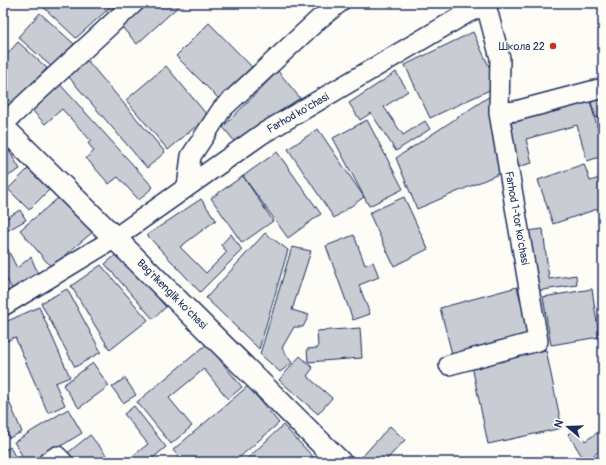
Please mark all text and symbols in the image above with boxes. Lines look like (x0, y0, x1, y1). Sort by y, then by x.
place label: Школа 22 (499, 40, 545, 53)
marker: Школа 22 (548, 41, 558, 51)
street label: Farhod ko'chasi (265, 90, 331, 136)
street label: Farhod 1-tor ko'chasi (502, 170, 532, 266)
street label: Bag'rikenglik ko'chasi (134, 256, 210, 332)
north arrow (548, 407, 588, 447)
text: N (552, 418, 567, 430)

